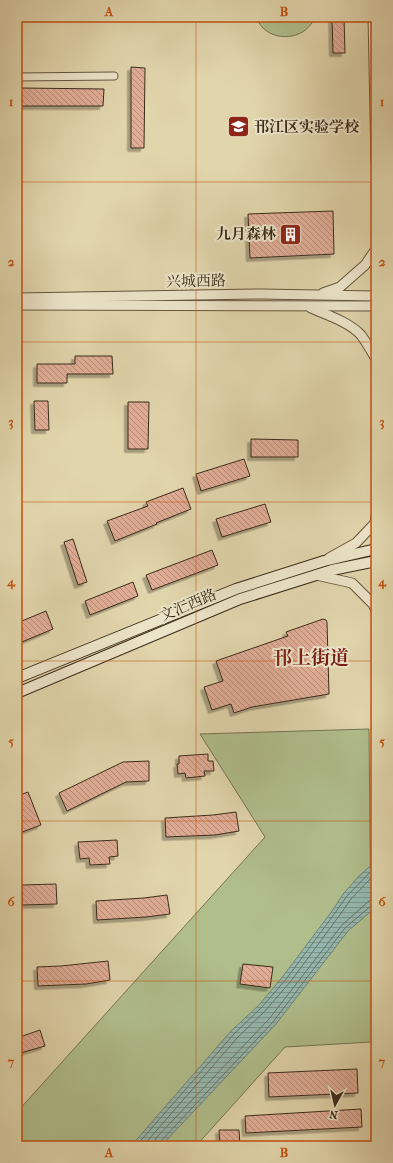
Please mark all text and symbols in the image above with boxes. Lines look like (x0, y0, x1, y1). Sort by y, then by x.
text: A (104, 4, 114, 19)
text: B (280, 4, 289, 19)
text: 1 (9, 94, 14, 109)
text: 1 (380, 94, 385, 109)
school or university icon: 邗江区实验学校 (226, 114, 252, 140)
place label: 邗江区实验学校 (254, 118, 360, 136)
building icon: 九月森林 (278, 221, 304, 247)
place label: 九月森林 (216, 225, 276, 243)
text: 2 (8, 254, 15, 269)
text: 2 (379, 254, 386, 269)
street label: 兴城西路 (166, 271, 226, 291)
text: 3 (8, 414, 14, 430)
text: 3 (379, 414, 385, 430)
text: 4 (6, 574, 16, 590)
text: 4 (377, 574, 387, 590)
street label: 文汇西路 (157, 585, 219, 625)
district label: 邗上街道 (273, 647, 349, 669)
text: 5 (8, 734, 14, 749)
text: 5 (379, 734, 385, 749)
text: 6 (7, 894, 15, 909)
text: 6 (378, 894, 386, 909)
text: 7 (7, 1054, 15, 1069)
text: 7 (378, 1054, 386, 1069)
north arrow (315, 1085, 355, 1125)
text: N (328, 1107, 339, 1121)
text: A (104, 1145, 114, 1160)
text: B (280, 1145, 289, 1160)

